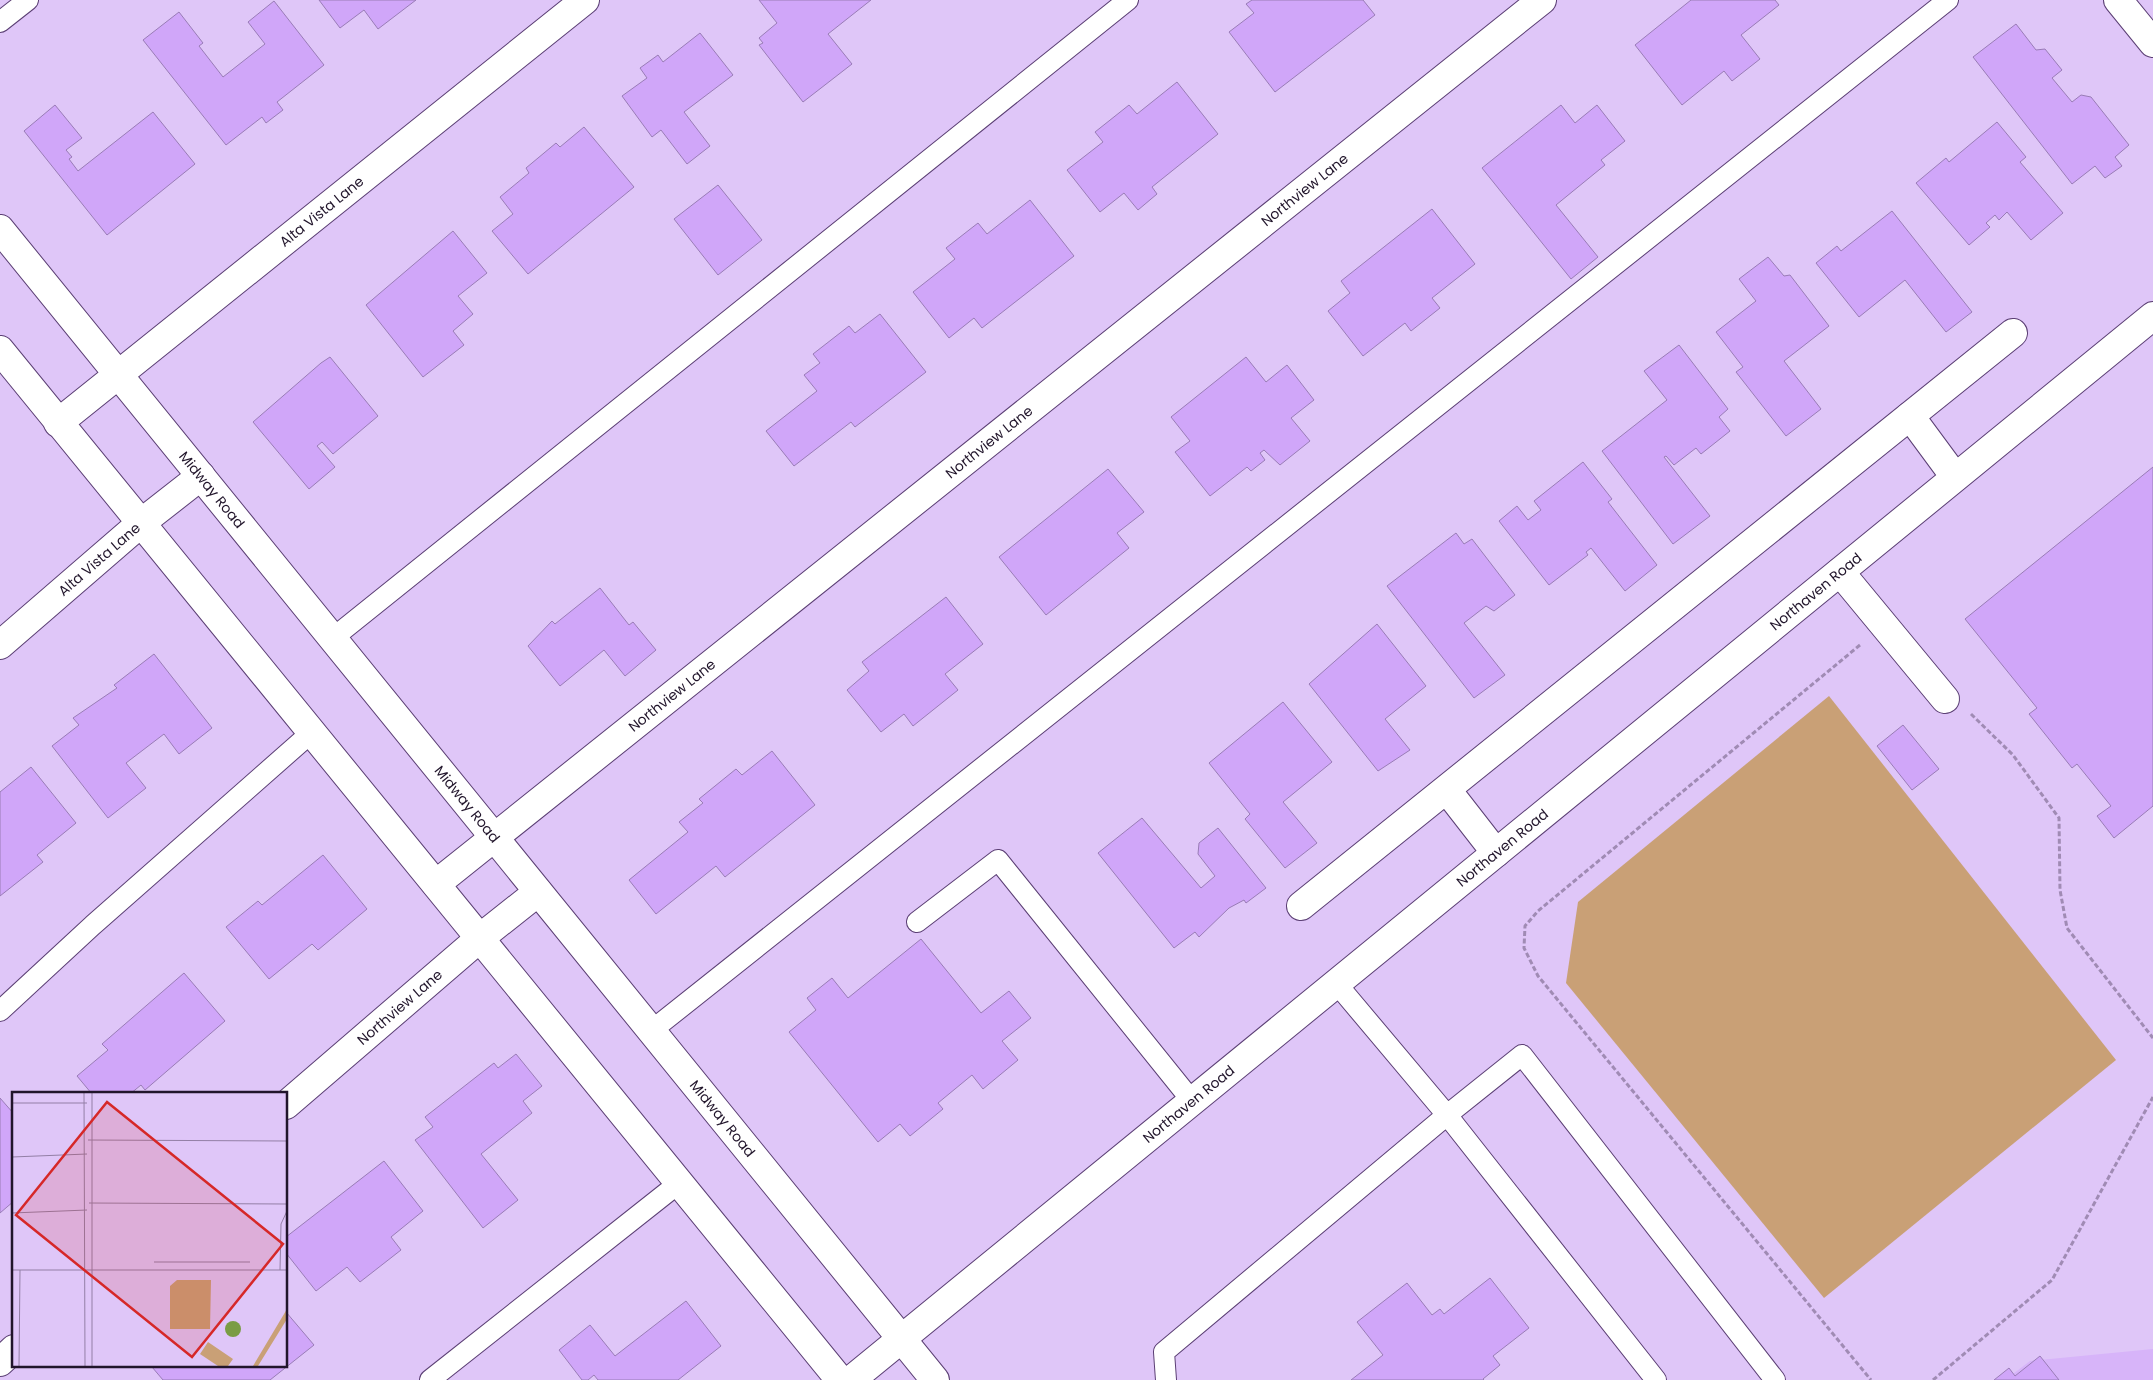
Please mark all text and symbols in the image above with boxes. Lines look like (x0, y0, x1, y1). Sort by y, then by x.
street label: Northview Lane (1257, 148, 1353, 231)
street label: Alta Vista Lane (275, 171, 368, 251)
street label: Northview Lane (941, 401, 1037, 483)
street label: Midway Road (174, 447, 249, 533)
street label: Alta Vista Lane (54, 518, 145, 601)
street label: Northaven Road (1766, 548, 1866, 635)
street label: Northview Lane (624, 654, 720, 737)
street label: Midway Road (430, 761, 505, 847)
street label: Northaven Road (1452, 804, 1552, 891)
street label: Northview Lane (353, 965, 447, 1049)
street label: Northaven Road (1138, 1061, 1239, 1148)
street label: Midway Road (685, 1076, 760, 1161)
inset map (12, 1092, 288, 1368)

